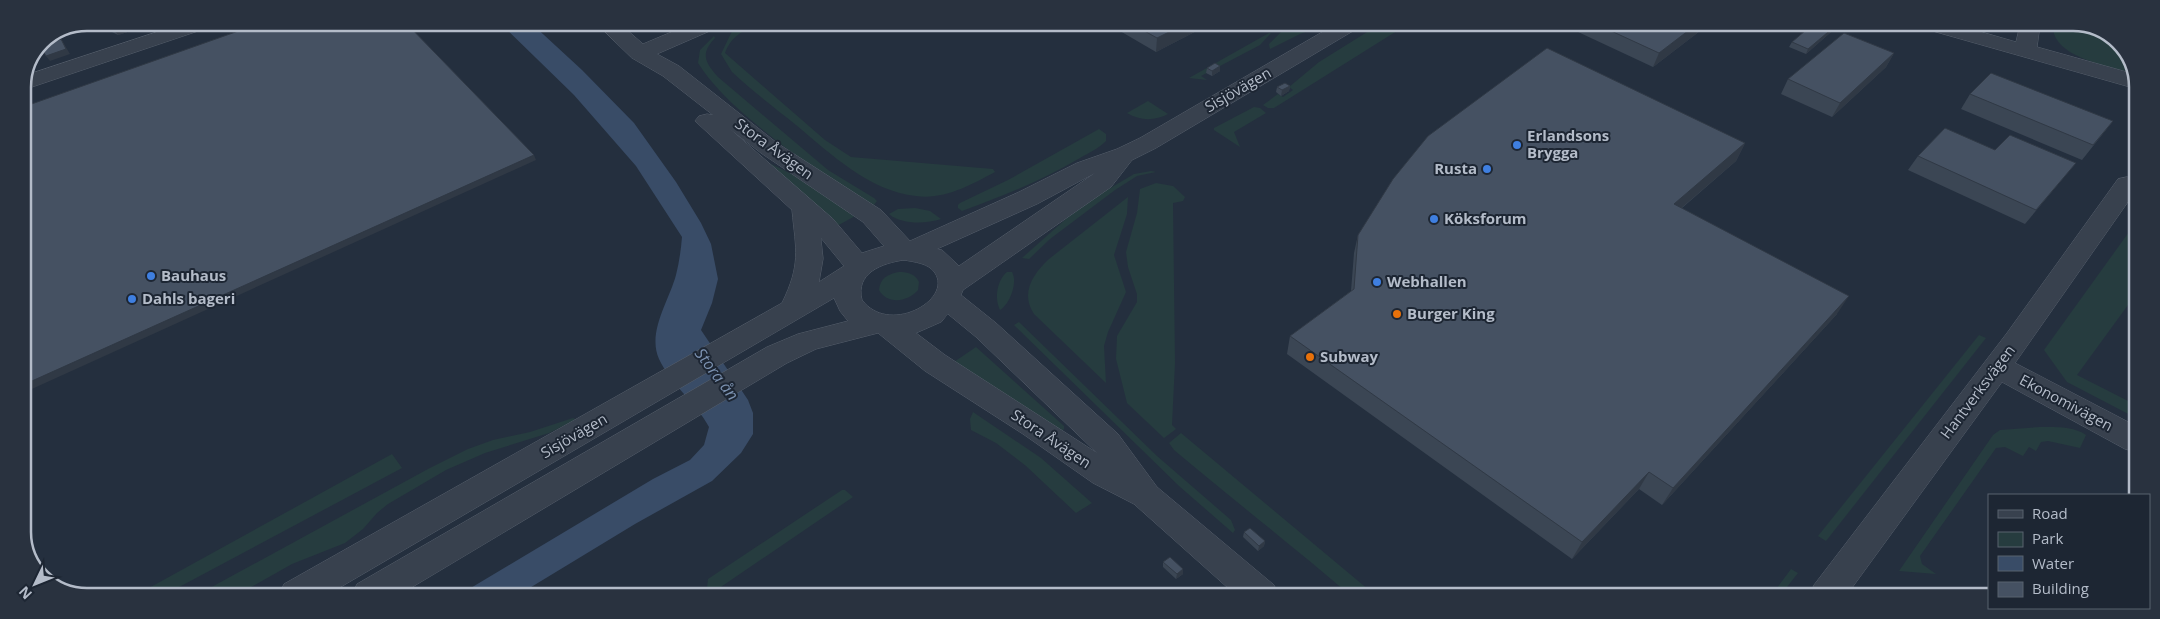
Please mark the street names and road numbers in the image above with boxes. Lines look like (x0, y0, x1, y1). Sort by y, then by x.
street label: Sisjövägen (1201, 62, 1274, 116)
street label: Stora Åvägen (731, 113, 818, 183)
street label: Hantverksvägen (1935, 340, 2019, 442)
street label: Ekonomivägen (2016, 369, 2117, 435)
street label: Stora Åvägen (1008, 404, 1095, 472)
street label: Sisjövägen (537, 408, 610, 462)

